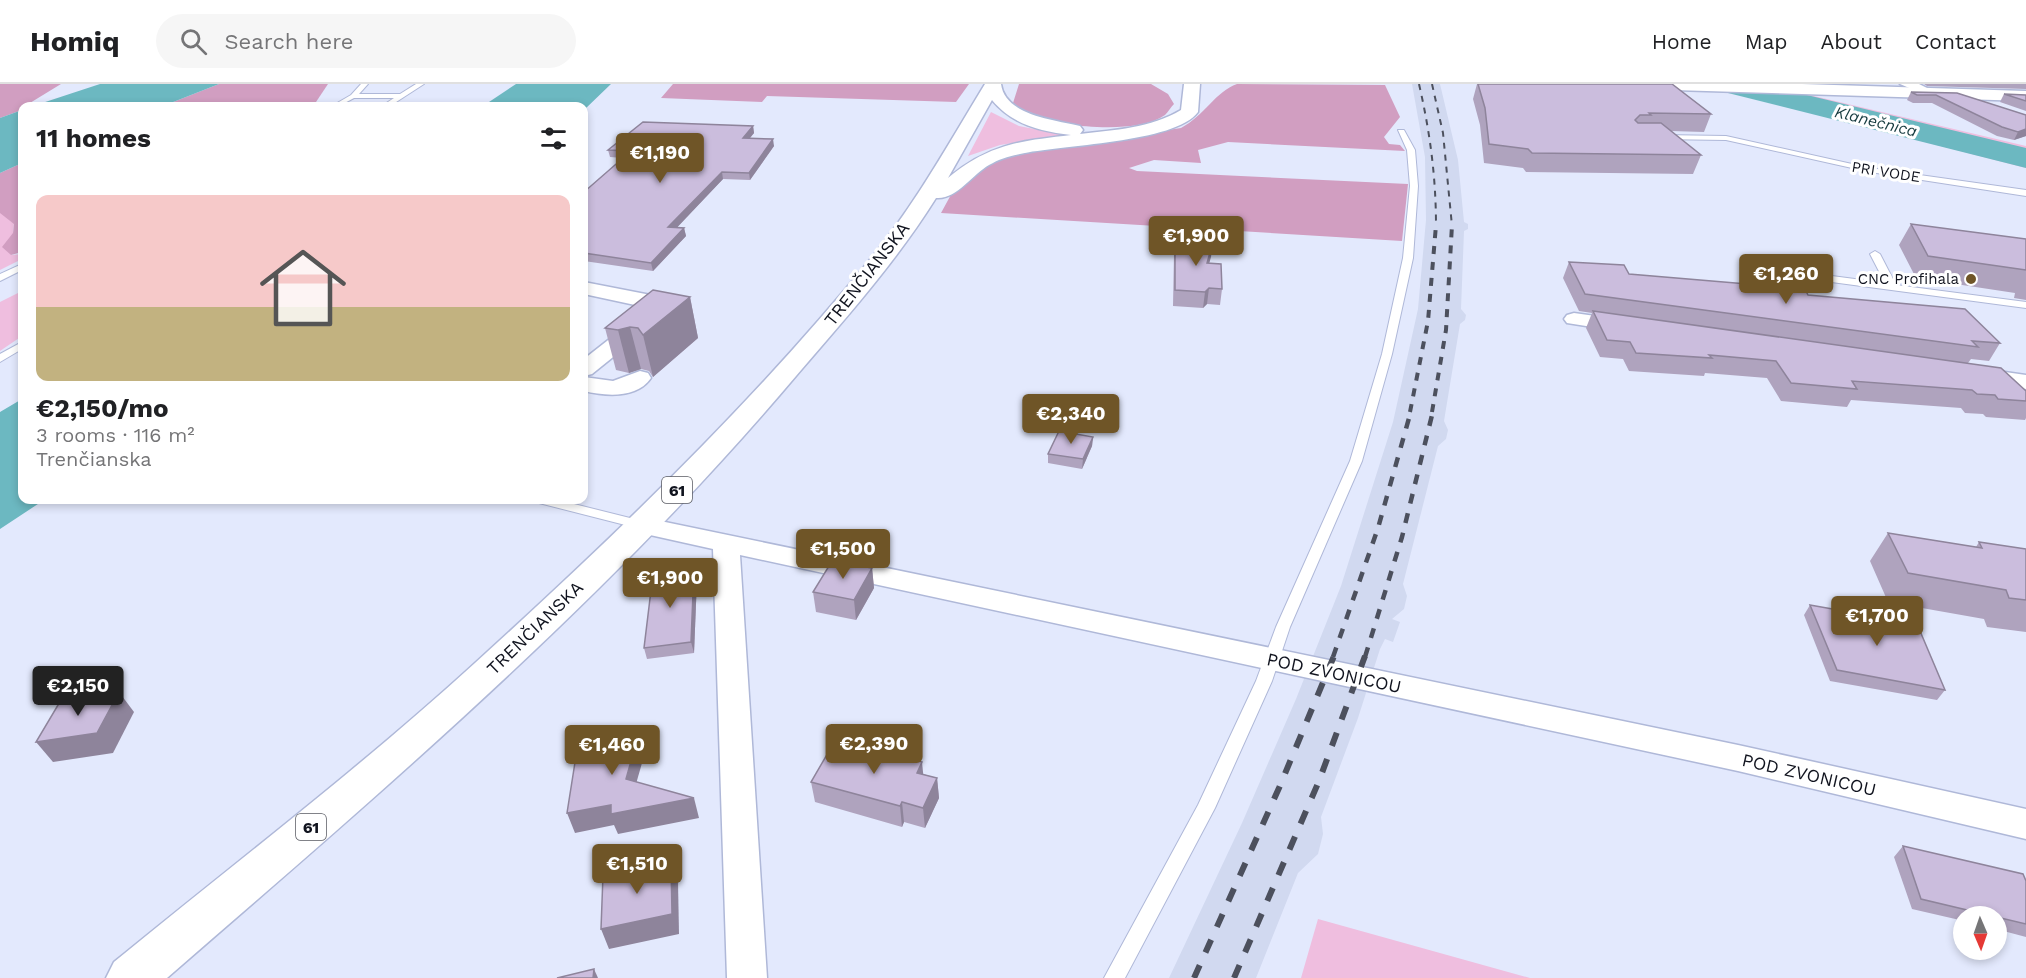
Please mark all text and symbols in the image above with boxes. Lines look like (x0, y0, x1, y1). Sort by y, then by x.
search box (156, 14, 576, 68)
text: Homiq (30, 25, 120, 58)
icon: search (177, 25, 210, 58)
text: Search here (225, 29, 353, 54)
text: Home (1652, 29, 1712, 54)
text: Map (1745, 29, 1788, 54)
text: About (1821, 29, 1882, 54)
text: Contact (1915, 29, 1996, 54)
water label: Klanečnica (1833, 102, 1919, 141)
icon: filters (537, 122, 570, 155)
text: 11 homes (36, 123, 151, 153)
pin: €1,190 (611, 133, 709, 184)
text: €1,190 (630, 140, 690, 164)
street label: PRI VODE (1850, 158, 1922, 186)
pin: €1,900 (1147, 216, 1245, 267)
street label: TRENČIANSKA (820, 218, 914, 330)
text: €1,900 (1163, 223, 1229, 247)
icon: home (249, 234, 357, 342)
pin: €1,260 (1737, 254, 1835, 305)
text: €1,260 (1753, 261, 1819, 285)
place label: CNC Profihala (1858, 270, 1960, 288)
marker: CNC Profihala (1964, 272, 1978, 286)
text: €2,150/mo (36, 393, 169, 423)
pin: €2,340 (1022, 394, 1120, 445)
text: €2,340 (1036, 401, 1106, 425)
text: 3 rooms · 116 m² (36, 423, 195, 447)
text: Trenčianska (36, 447, 152, 471)
road number: 61 (662, 477, 692, 503)
pin: €1,500 (794, 529, 892, 580)
text: €1,500 (810, 536, 876, 560)
pin: €1,900 (621, 558, 719, 609)
text: €1,900 (637, 565, 703, 589)
street label: TRENČIANSKA (482, 576, 587, 679)
pin: €1,700 (1828, 596, 1926, 647)
text: €1,700 (1845, 603, 1909, 627)
street label: POD ZVONICOU (1265, 648, 1403, 697)
pin: €2,150 (29, 666, 127, 717)
text: €2,150 (47, 673, 109, 697)
pin: €2,390 (825, 724, 923, 775)
pin: €1,460 (563, 725, 661, 776)
text: €2,390 (840, 731, 908, 755)
text: €1,460 (579, 732, 645, 756)
street label: POD ZVONICOU (1740, 749, 1878, 800)
road number: 61 (296, 814, 326, 840)
pin: €1,510 (588, 844, 686, 895)
text: €1,510 (606, 851, 668, 875)
north arrow (1953, 906, 2007, 960)
map controls (1953, 906, 2007, 960)

